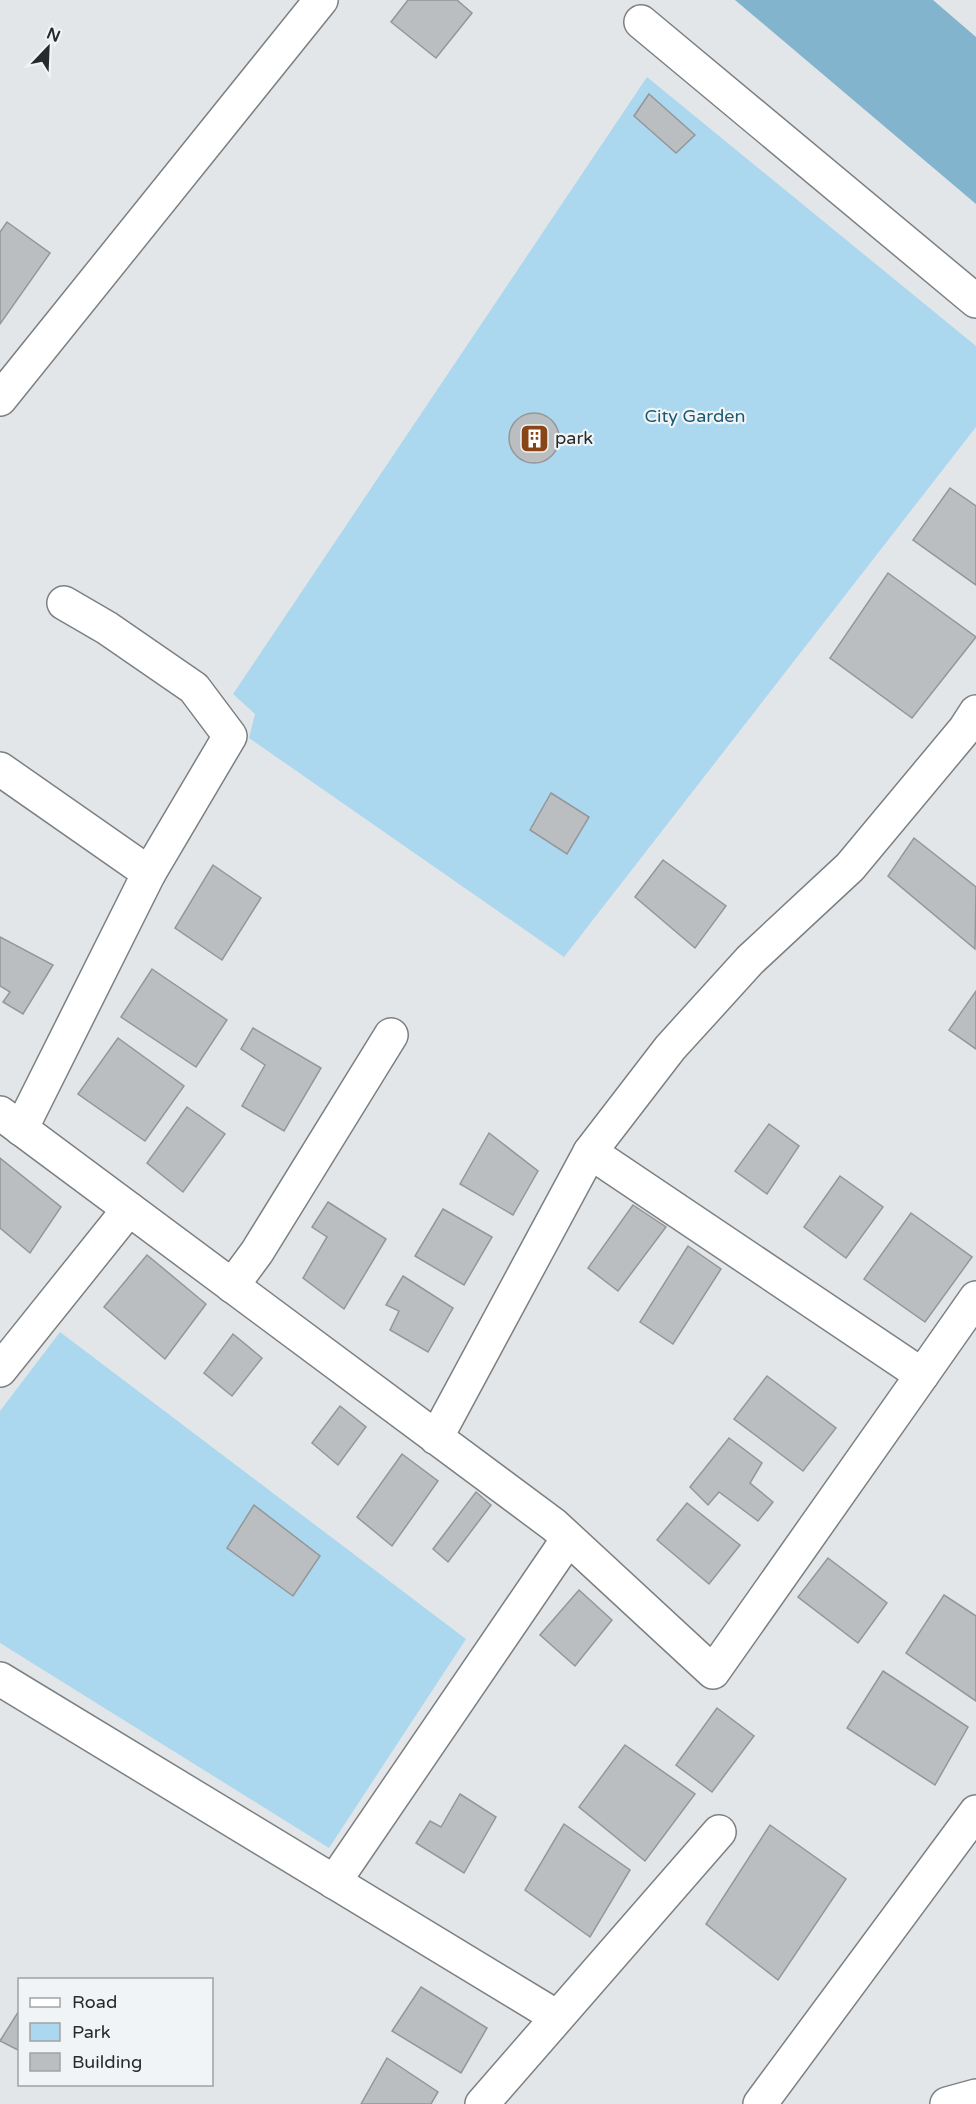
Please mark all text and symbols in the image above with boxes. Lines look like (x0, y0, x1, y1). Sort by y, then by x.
north arrow (18, 18, 78, 78)
text: N (44, 23, 63, 47)
park label: City Garden (645, 405, 746, 427)
building icon: park (518, 422, 550, 454)
place label: park (555, 427, 593, 449)
legend (18, 1978, 213, 2086)
text: Road (72, 1991, 117, 2013)
text: Park (72, 2021, 111, 2043)
text: Building (72, 2051, 142, 2073)

